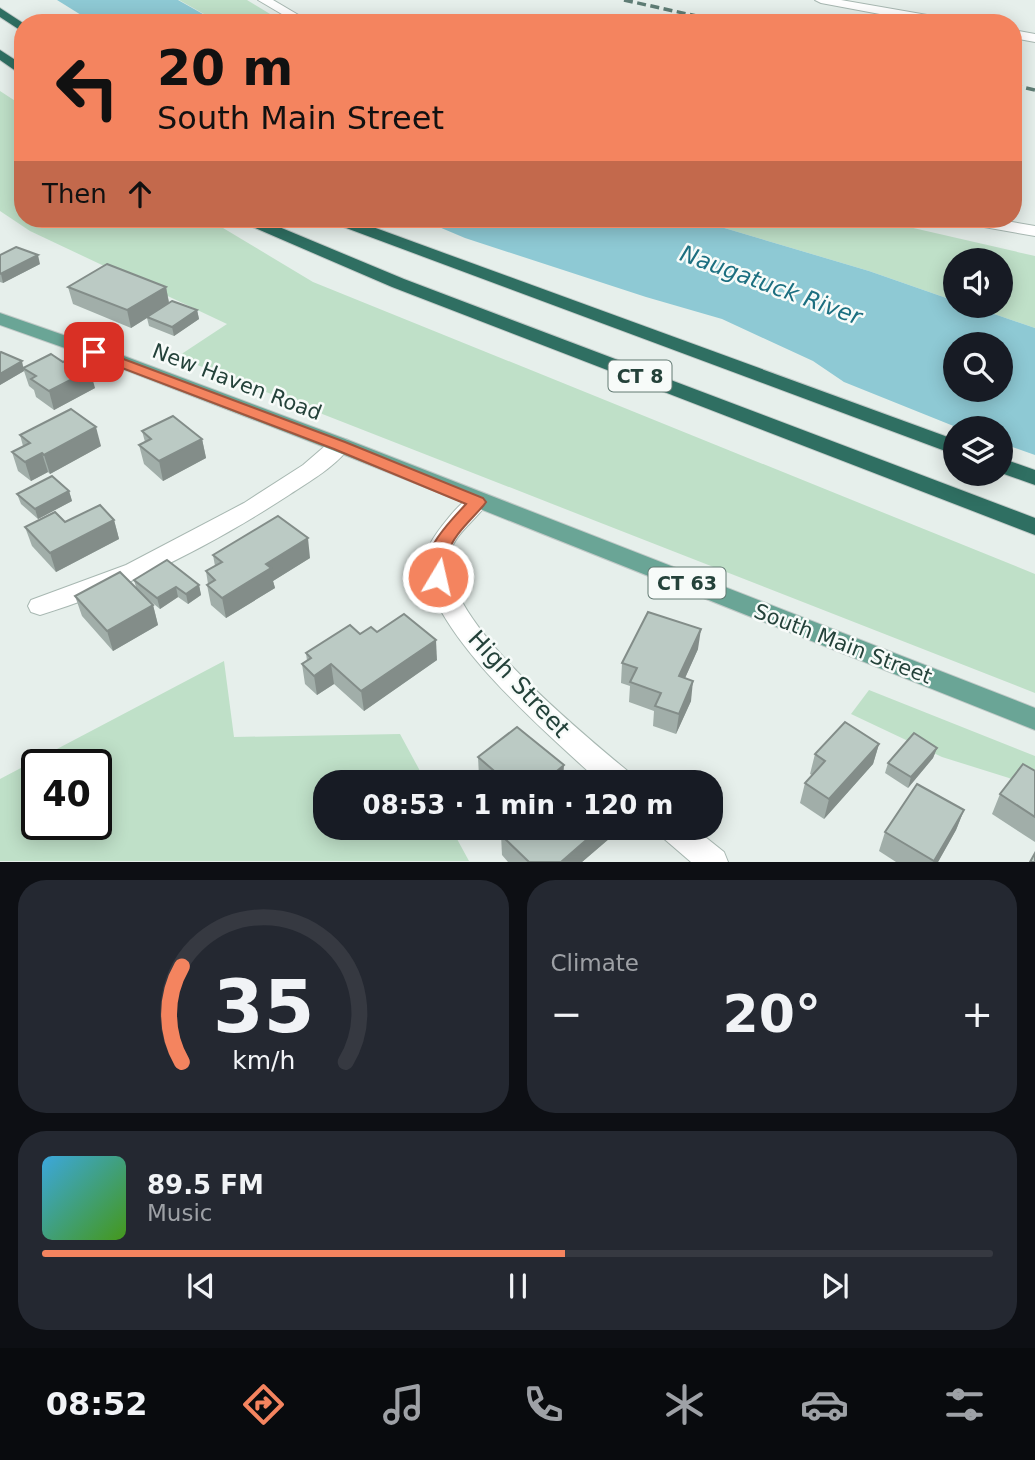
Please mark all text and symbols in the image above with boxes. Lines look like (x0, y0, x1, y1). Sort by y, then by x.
text: 20 m (157, 40, 293, 97)
icon: left (42, 42, 133, 133)
text: South Main Street (157, 99, 444, 137)
icon: ahead (121, 175, 159, 213)
text: Then (42, 179, 107, 209)
water label: Naugatuck River (677, 240, 867, 330)
map controls (943, 248, 1013, 486)
button: sound (943, 248, 1013, 318)
pin (64, 322, 124, 382)
button: search (943, 332, 1013, 402)
icon: arrive (75, 333, 113, 371)
street label: New Haven Road (149, 339, 325, 425)
road number: CT 8 (608, 360, 672, 392)
button: layers (943, 416, 1013, 486)
position arrow (401, 540, 475, 614)
road number: CT 63 (648, 568, 726, 598)
street label: South Main Street (751, 599, 935, 689)
street label: High Street (462, 625, 576, 743)
speed limit sign: 40 (21, 749, 112, 840)
text: 08:53 · 1 min · 120 m (363, 790, 673, 820)
text: Climate (551, 950, 639, 976)
text: 35 (213, 965, 314, 1050)
text: 20° (723, 984, 821, 1044)
text: − (551, 992, 582, 1036)
text: + (961, 992, 993, 1036)
text: km/h (232, 1046, 295, 1075)
text: 89.5 FM (147, 1170, 264, 1200)
text: Music (147, 1200, 212, 1226)
icon: previous (182, 1267, 220, 1305)
icon: pause (499, 1267, 537, 1305)
icon: next (816, 1267, 854, 1305)
icon: directions (239, 1380, 288, 1429)
icon: music (379, 1380, 428, 1429)
icon: phone (519, 1380, 568, 1429)
icon: climate (660, 1380, 709, 1429)
icon: car (800, 1380, 849, 1429)
icon: filters (940, 1380, 989, 1429)
text: 08:52 (46, 1385, 148, 1423)

